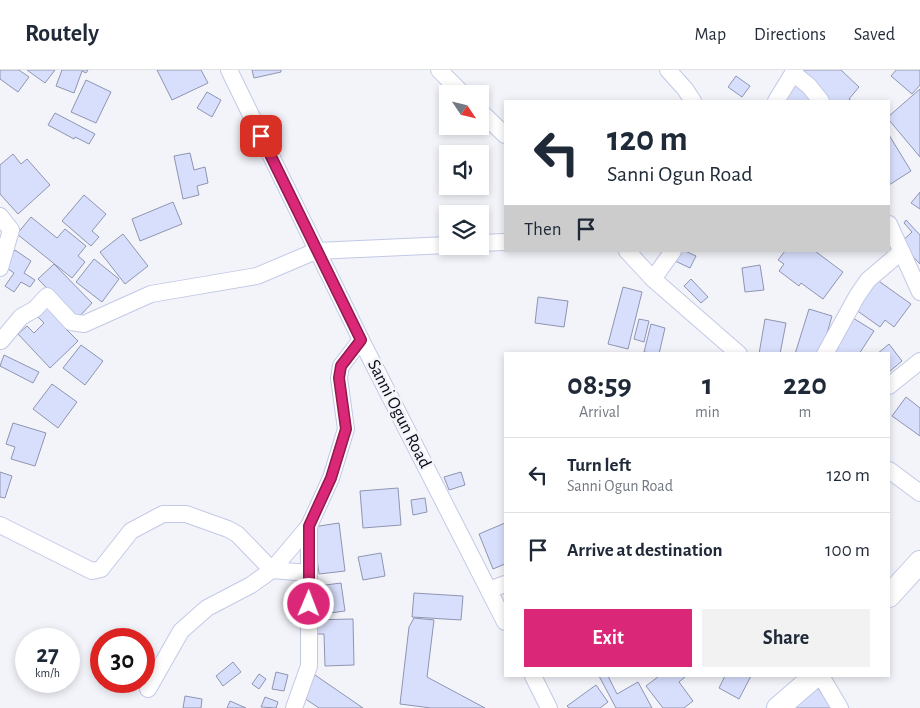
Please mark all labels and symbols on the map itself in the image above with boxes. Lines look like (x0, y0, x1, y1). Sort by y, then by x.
north arrow (439, 85, 489, 135)
pin (240, 115, 282, 157)
street label: Sanni Ogun Road (364, 357, 434, 471)
position arrow (282, 577, 334, 629)
speed limit sign: 30 (90, 628, 155, 693)

